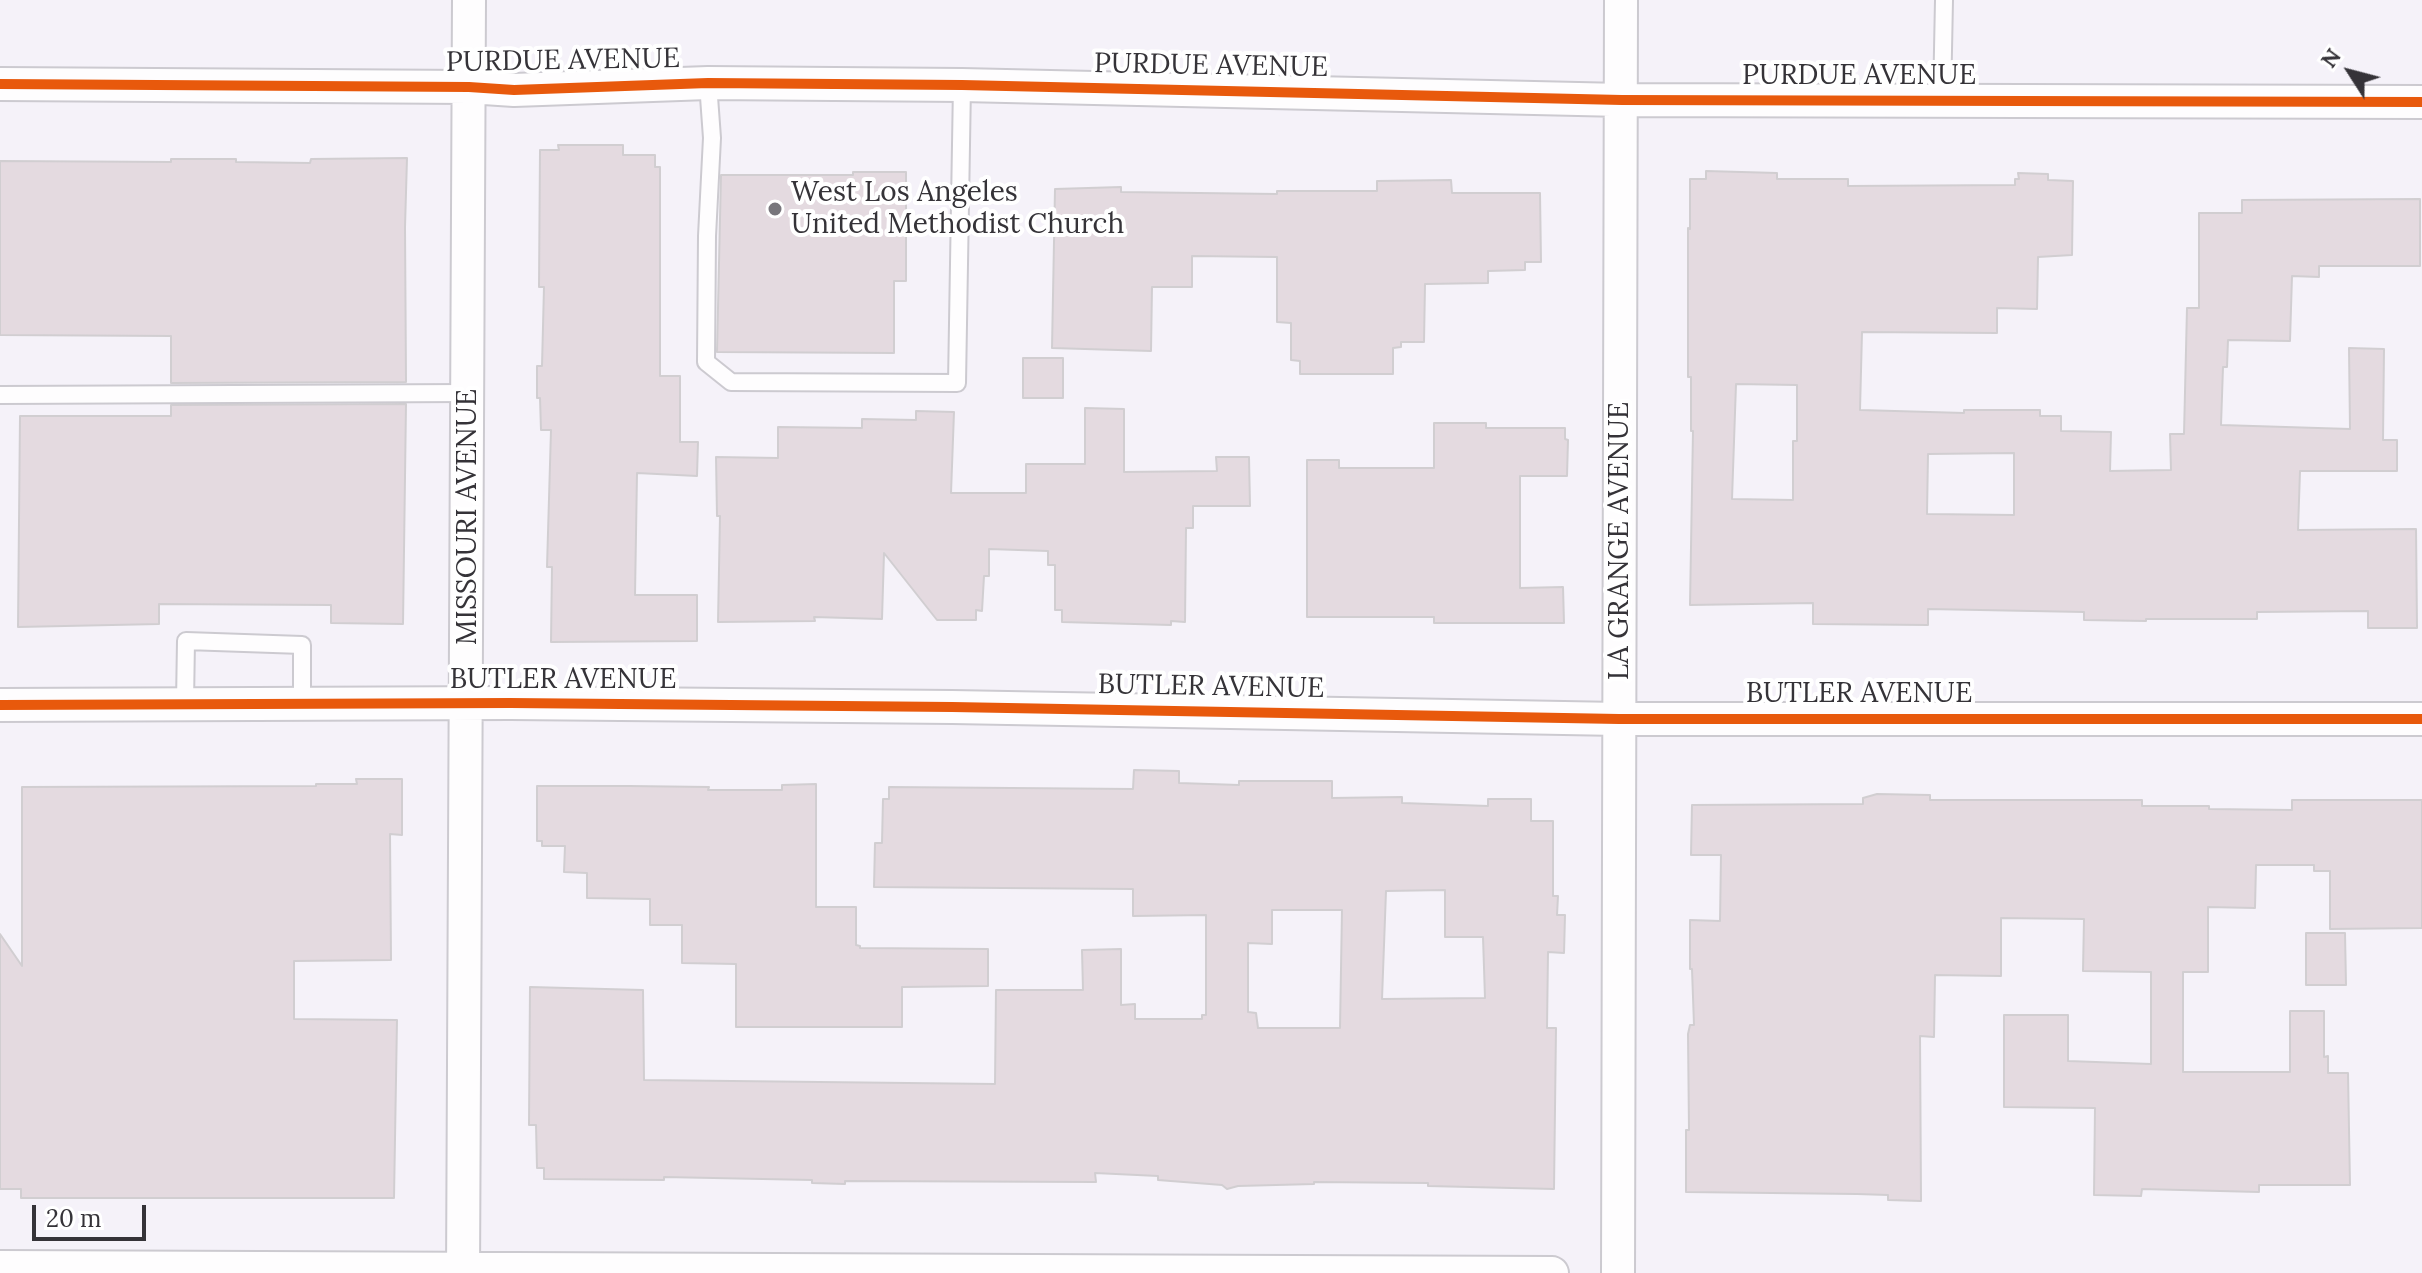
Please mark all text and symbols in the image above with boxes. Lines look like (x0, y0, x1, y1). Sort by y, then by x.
north arrow (2310, 32, 2390, 112)
street label: PURDUE AVENUE (446, 42, 680, 80)
text: N (2314, 43, 2347, 73)
street label: PURDUE AVENUE (1094, 47, 1328, 85)
street label: PURDUE AVENUE (1742, 59, 1976, 93)
place label: West Los Angeles United Methodist Church (791, 176, 1124, 242)
marker: West Los Angeles United Methodist Church (766, 200, 784, 218)
street label: MISSOURI AVENUE (451, 389, 485, 645)
street label: LA GRANGE AVENUE (1603, 402, 1637, 680)
street label: BUTLER AVENUE (450, 663, 676, 697)
street label: BUTLER AVENUE (1097, 668, 1325, 706)
street label: BUTLER AVENUE (1746, 677, 1972, 711)
scale bar (36, 1189, 150, 1239)
text: 20 m (46, 1203, 102, 1234)

